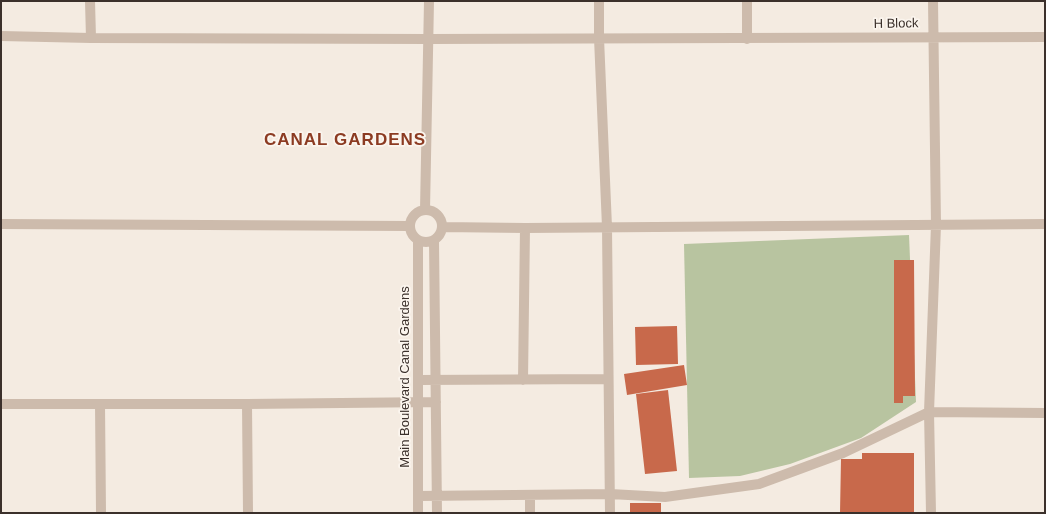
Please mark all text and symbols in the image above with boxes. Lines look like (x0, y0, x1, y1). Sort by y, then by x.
street label: H Block (873, 16, 919, 32)
district label: CANAL GARDENS (264, 130, 426, 150)
street label: Main Boulevard Canal Gardens (397, 286, 413, 468)

